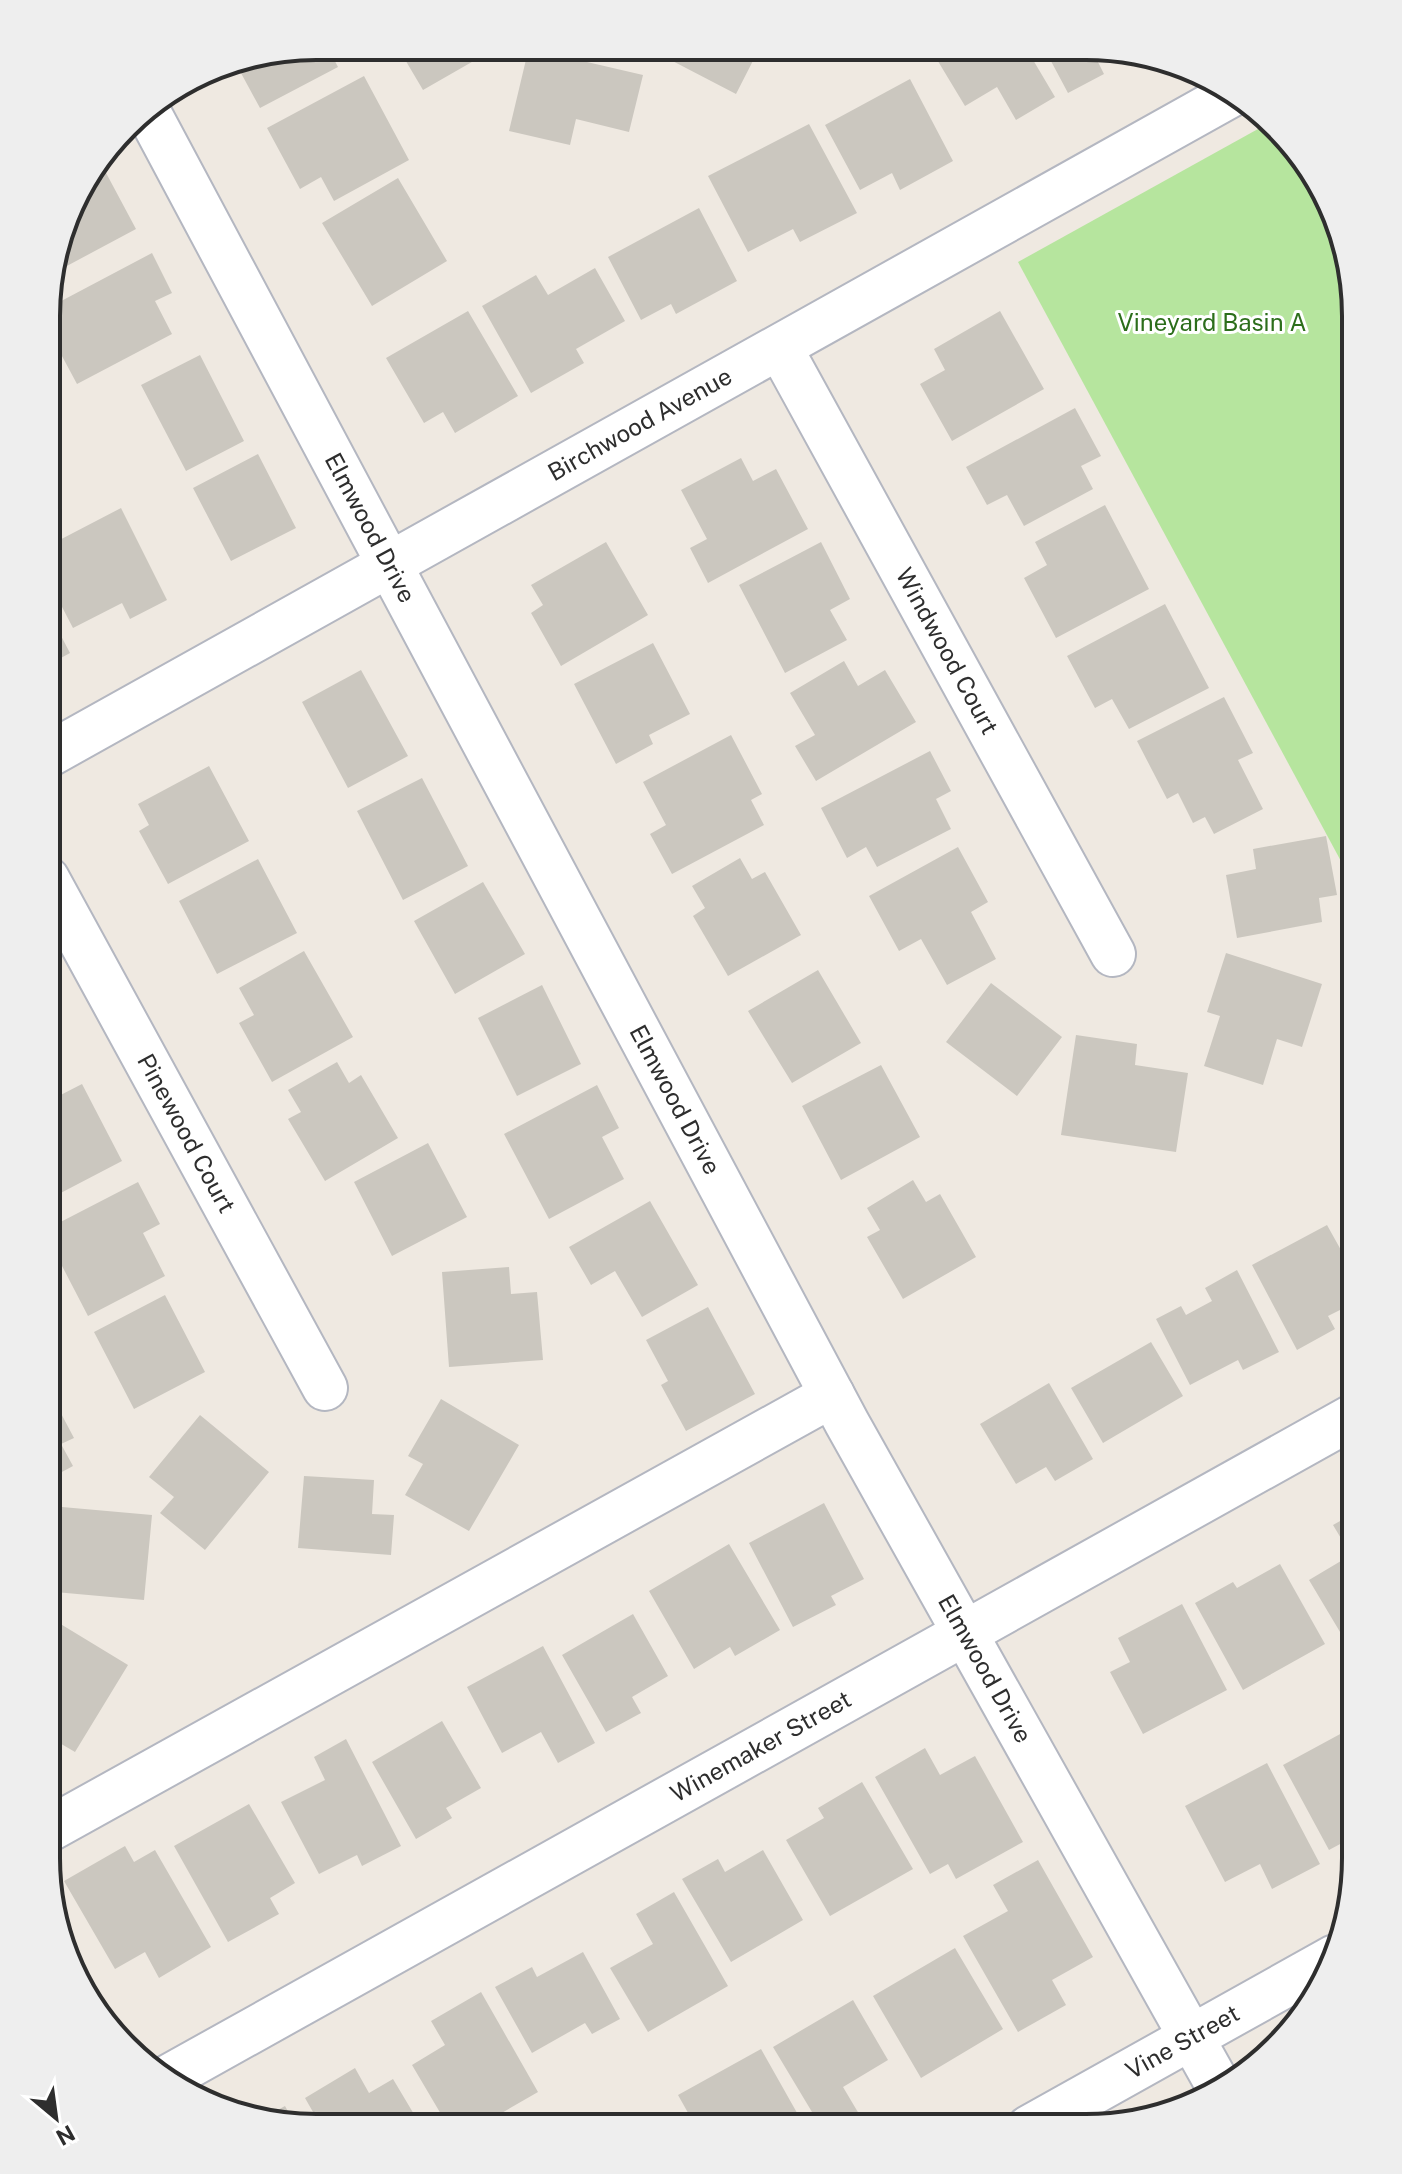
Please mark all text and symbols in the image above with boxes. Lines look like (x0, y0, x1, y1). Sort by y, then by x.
park label: Vineyard Basin A (1118, 308, 1306, 336)
street label: Birchwood Avenue (543, 361, 736, 486)
street label: Elmwood Drive (320, 448, 422, 607)
street label: Windwood Court (891, 563, 1004, 739)
street label: Elmwood Drive (624, 1020, 727, 1179)
street label: Pinewood Court (132, 1049, 242, 1217)
street label: Elmwood Drive (933, 1589, 1038, 1747)
street label: Winemaker Street (665, 1684, 856, 1807)
street label: Vine Street (1121, 1998, 1244, 2084)
north arrow (16, 2078, 96, 2158)
text: N (52, 2120, 80, 2151)

